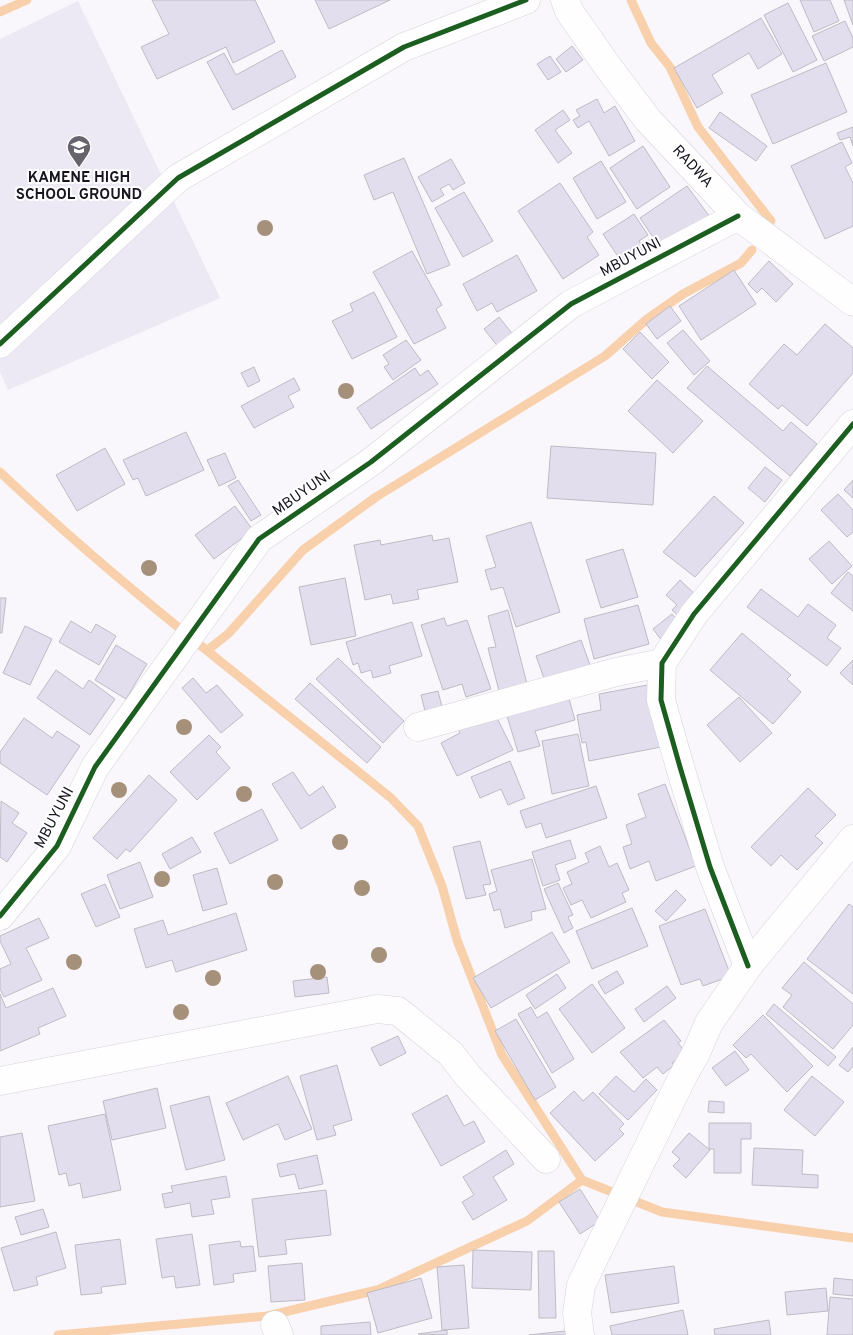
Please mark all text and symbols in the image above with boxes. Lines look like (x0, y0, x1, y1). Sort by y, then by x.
school or university icon: KAMENE HIGH SCHOOL GROUND (66, 134, 92, 168)
street label: RADWA (668, 142, 716, 192)
place label: KAMENE HIGH SCHOOL GROUND (16, 169, 142, 205)
street label: MBUYUNI (597, 234, 665, 282)
street label: MBUYUNI (269, 467, 335, 521)
street label: MBUYUNI (31, 784, 79, 852)

